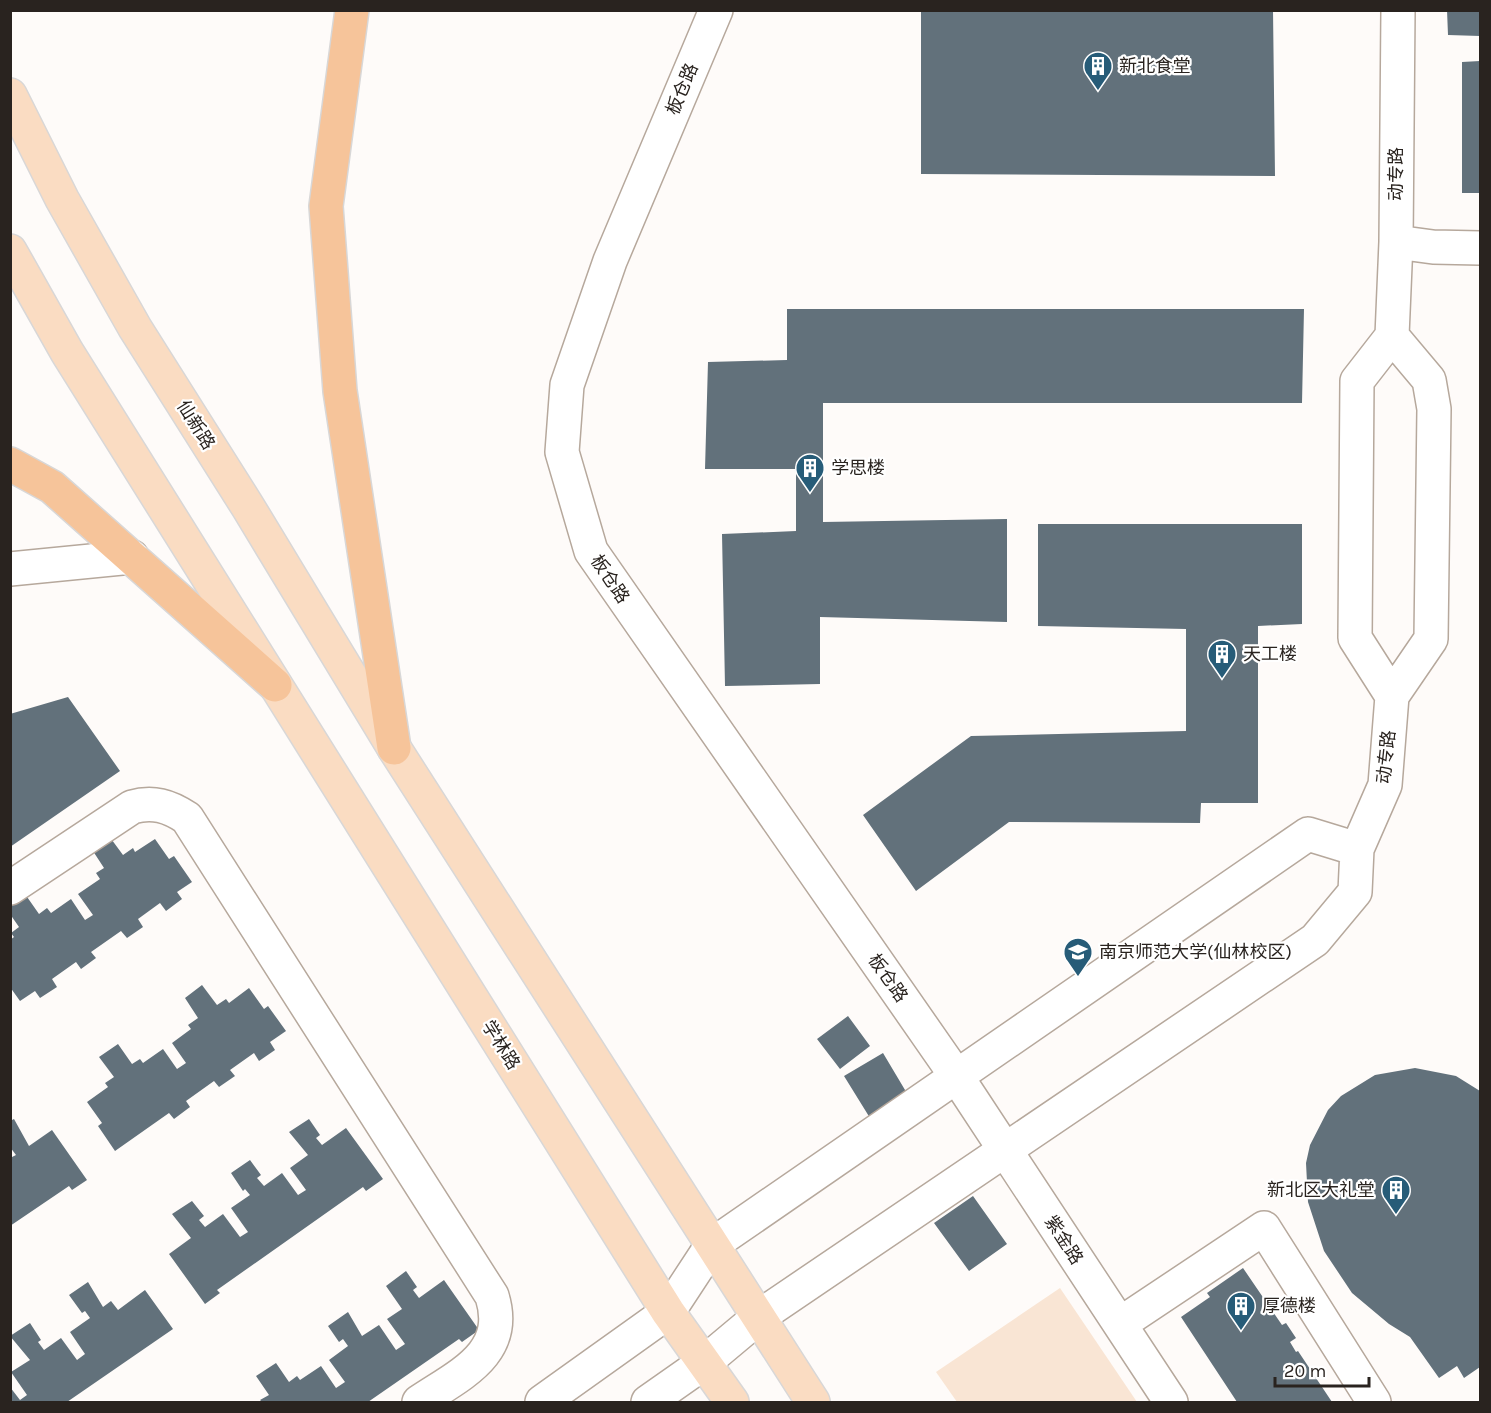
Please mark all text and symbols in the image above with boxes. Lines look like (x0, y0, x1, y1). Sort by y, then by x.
building icon: 新北食堂 (1082, 50, 1114, 92)
place label: 新北食堂 (1119, 55, 1191, 77)
street label: 板仓路 (661, 60, 703, 118)
street label: 动专路 (1385, 147, 1407, 201)
street label: 仙新路 (172, 396, 220, 454)
building icon: 学思楼 (794, 452, 826, 494)
place label: 学思楼 (831, 457, 885, 479)
street label: 板仓路 (586, 550, 634, 608)
building icon: 天工楼 (1206, 638, 1238, 680)
place label: 天工楼 (1243, 643, 1297, 665)
street label: 动专路 (1372, 729, 1400, 785)
school or university icon: 南京师范大学(仙林校区) (1062, 936, 1094, 978)
place label: 南京师范大学(仙林校区) (1099, 941, 1292, 963)
street label: 板仓路 (864, 950, 912, 1006)
street label: 学林路 (477, 1016, 525, 1074)
building icon: 新北区大礼堂 (1380, 1174, 1412, 1216)
place label: 新北区大礼堂 (1267, 1179, 1375, 1201)
street label: 紫金路 (1040, 1211, 1088, 1269)
building icon: 厚德楼 (1225, 1290, 1257, 1332)
place label: 厚德楼 (1262, 1295, 1316, 1317)
scale bar (1275, 1350, 1370, 1388)
text: 20 m (1284, 1360, 1326, 1382)

